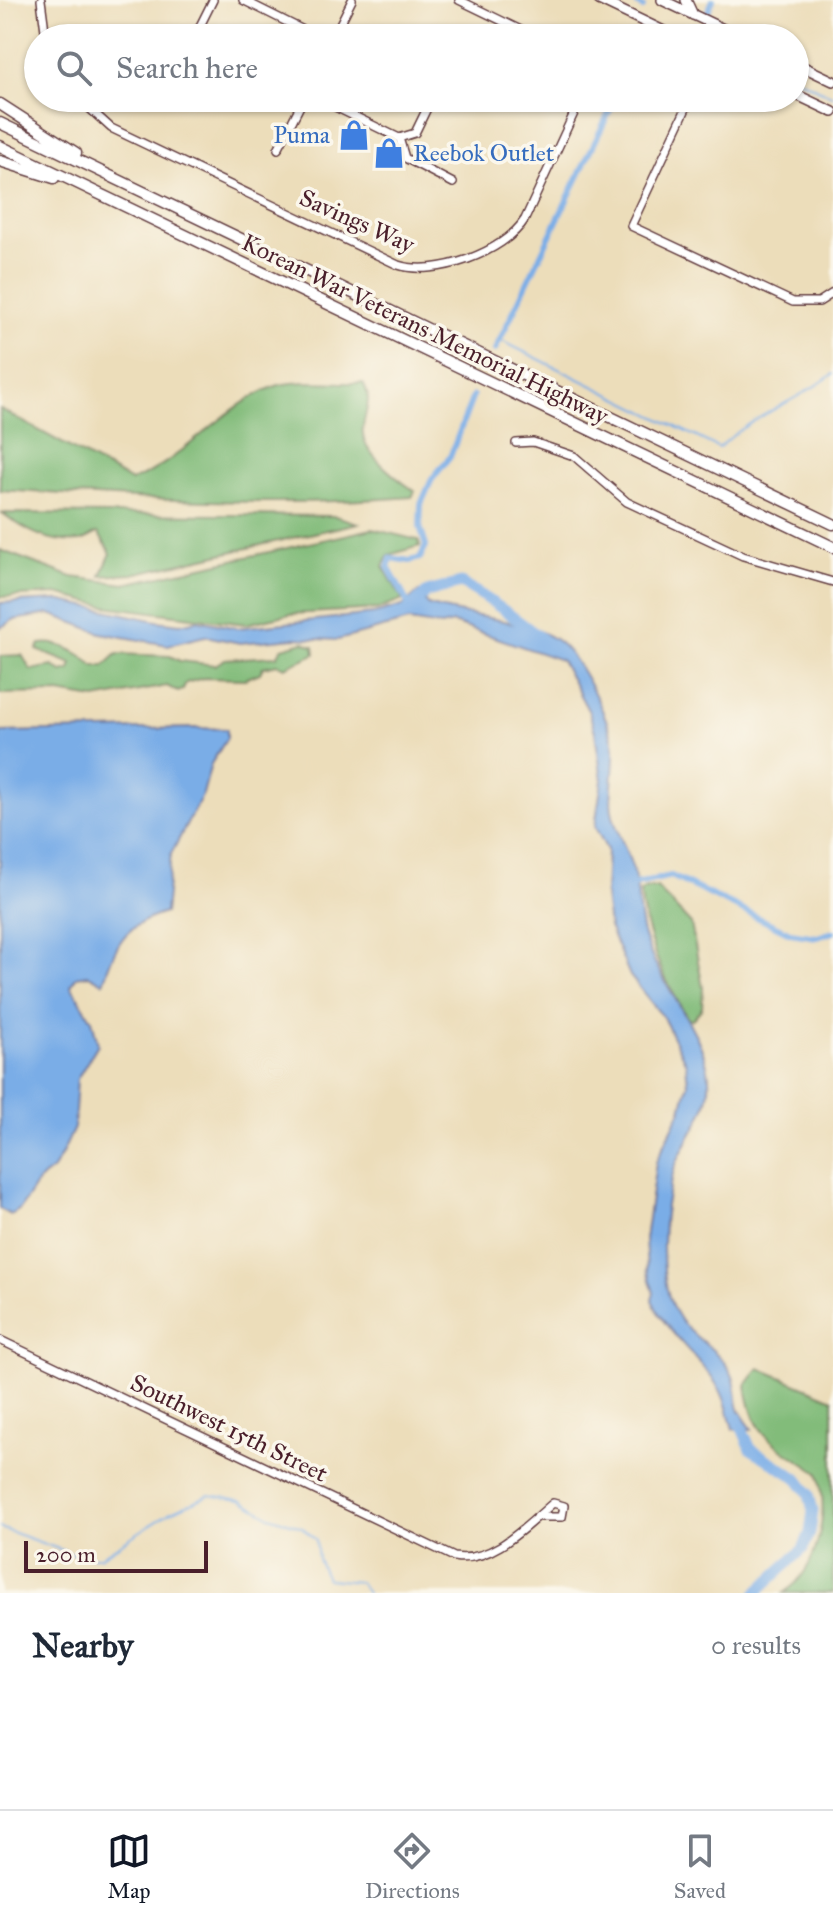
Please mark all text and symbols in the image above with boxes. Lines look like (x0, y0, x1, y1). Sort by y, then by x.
search box (24, 24, 809, 112)
icon: search (52, 46, 96, 90)
text: Search here (116, 50, 258, 86)
shop icon: Puma (337, 118, 371, 152)
place label: Puma (273, 120, 331, 150)
shop icon: Reebok Outlet (372, 136, 406, 170)
place label: Reebok Outlet (413, 138, 555, 168)
street label: Savings Way (295, 182, 420, 260)
street label: Korean War Veterans Memorial Highway (237, 227, 614, 431)
street label: Southwest 15th Street (126, 1367, 333, 1489)
scale bar (24, 1537, 208, 1573)
text: 200 m (36, 1541, 96, 1568)
text: Nearby (32, 1625, 134, 1666)
text: 0 results (711, 1629, 801, 1661)
tab: Map (107, 1829, 151, 1904)
tab: Directions (365, 1829, 460, 1904)
tab: Saved (674, 1829, 726, 1904)

